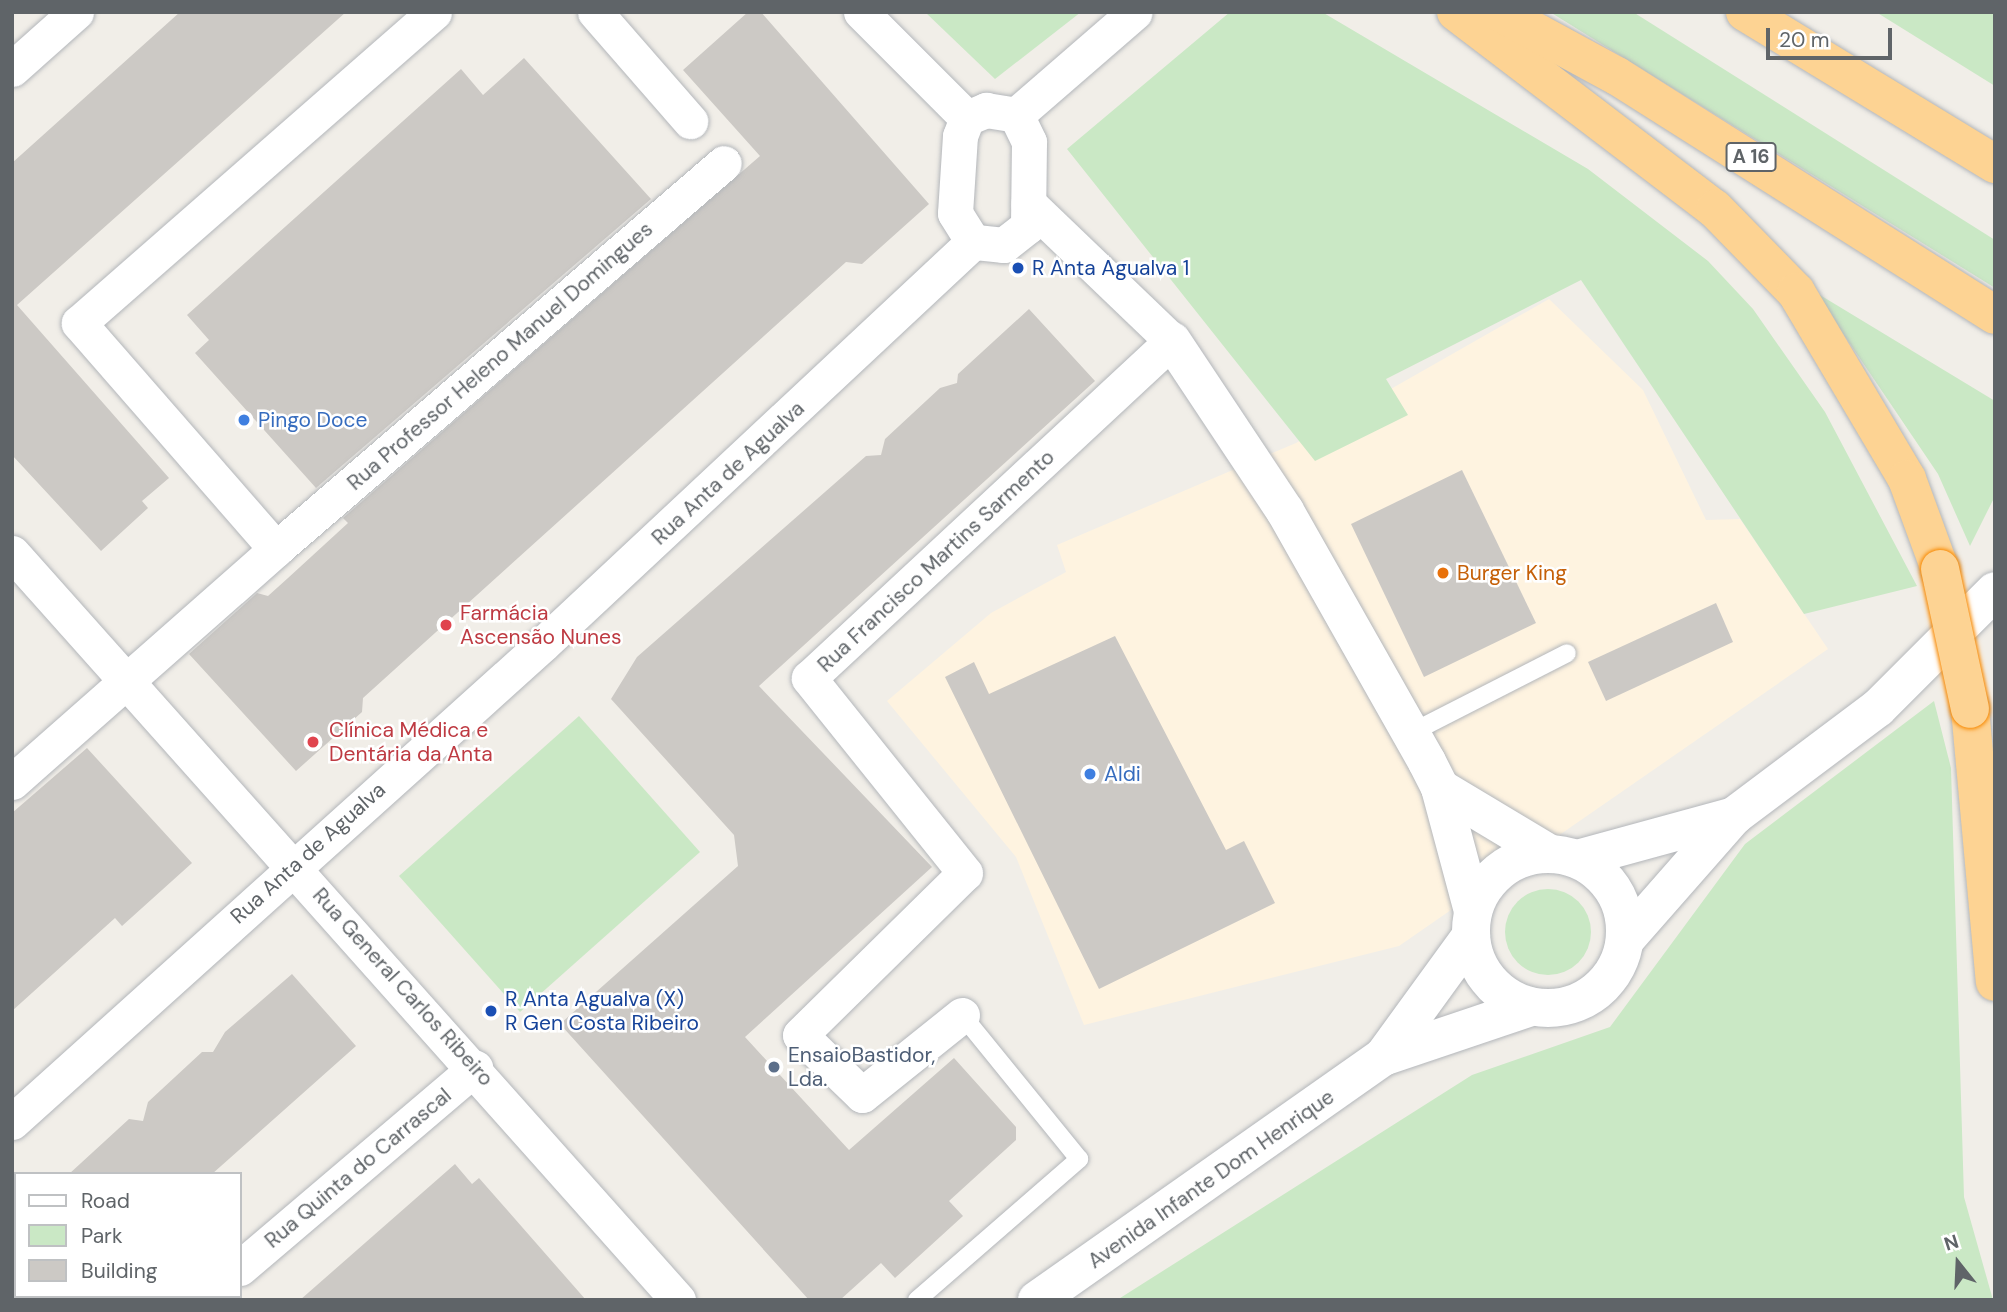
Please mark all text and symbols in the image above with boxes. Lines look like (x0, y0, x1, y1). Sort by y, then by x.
scale bar (1769, 14, 1895, 58)
text: 20 m (1779, 26, 1830, 54)
road number: A 16 (1725, 141, 1777, 172)
street label: Rua Professor Heleno Manuel Domingues (342, 216, 658, 496)
place label: R Anta Agualva 1 (1032, 255, 1189, 281)
marker: R Anta Agualva 1 (1010, 260, 1026, 276)
street label: Rua Anta de Agualva (647, 396, 809, 550)
place label: Pingo Doce (258, 407, 367, 433)
marker: Pingo Doce (236, 412, 252, 428)
street label: Rua Francisco Martins Sarmento (812, 445, 1060, 677)
place label: Burger King (1457, 560, 1567, 586)
marker: Burger King (1435, 565, 1451, 581)
place label: Farmácia Ascensão Nunes (460, 600, 622, 650)
marker: Farmácia Ascensão Nunes (438, 617, 454, 633)
place label: Clínica Médica e Dentária da Anta (329, 717, 493, 767)
marker: Clínica Médica e Dentária da Anta (303, 732, 323, 752)
place label: Aldi (1104, 761, 1141, 787)
marker: Aldi (1082, 766, 1098, 782)
street label: Rua Anta de Agualva (226, 777, 390, 929)
street label: Rua General Carlos Ribeiro (307, 883, 499, 1091)
place label: R Anta Agualva (X) R Gen Costa Ribeiro (505, 986, 699, 1036)
marker: R Anta Agualva (X) R Gen Costa Ribeiro (483, 1003, 499, 1019)
place label: EnsaioBastidor, Lda. (788, 1042, 935, 1092)
marker: EnsaioBastidor, Lda. (766, 1059, 782, 1075)
street label: Rua Quinta do Carrascal (260, 1083, 456, 1253)
street label: Avenida Infante Dom Henrique (1083, 1084, 1339, 1274)
legend (14, 1172, 242, 1298)
text: Road (81, 1187, 130, 1215)
text: Park (81, 1222, 122, 1250)
north arrow (1923, 1228, 1993, 1298)
text: N (1941, 1229, 1962, 1257)
text: Building (81, 1257, 157, 1285)

